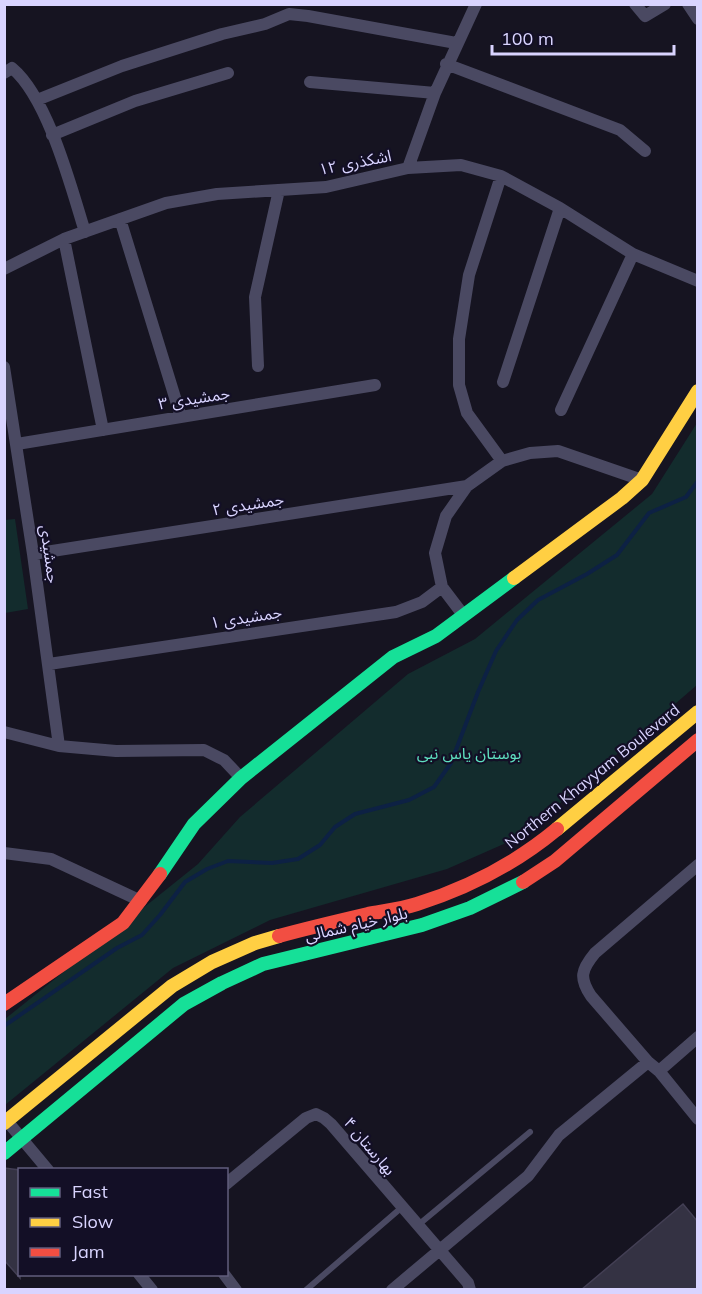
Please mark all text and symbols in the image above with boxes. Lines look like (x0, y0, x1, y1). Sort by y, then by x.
scale bar (492, 18, 674, 56)
text: 100 m (501, 27, 554, 50)
street label: اشکذری ۱۲ (317, 145, 393, 179)
street label: جمشیدی ۳ (157, 382, 231, 414)
street label: جمشیدی ۲ (211, 488, 285, 520)
street label: جمشیدی (36, 523, 64, 585)
street label: جمشیدی ۱ (209, 601, 283, 633)
street label: Northern Khayyam Boulevard (501, 699, 683, 853)
park label: بوستان یاس نبی (417, 743, 521, 763)
street label: بلوار خیام شمالی (303, 902, 410, 948)
street label: بهارستان ۴ (340, 1113, 400, 1179)
legend (18, 1168, 228, 1276)
text: Fast (72, 1180, 108, 1203)
text: Slow (72, 1210, 114, 1233)
text: Jam (72, 1240, 105, 1263)

